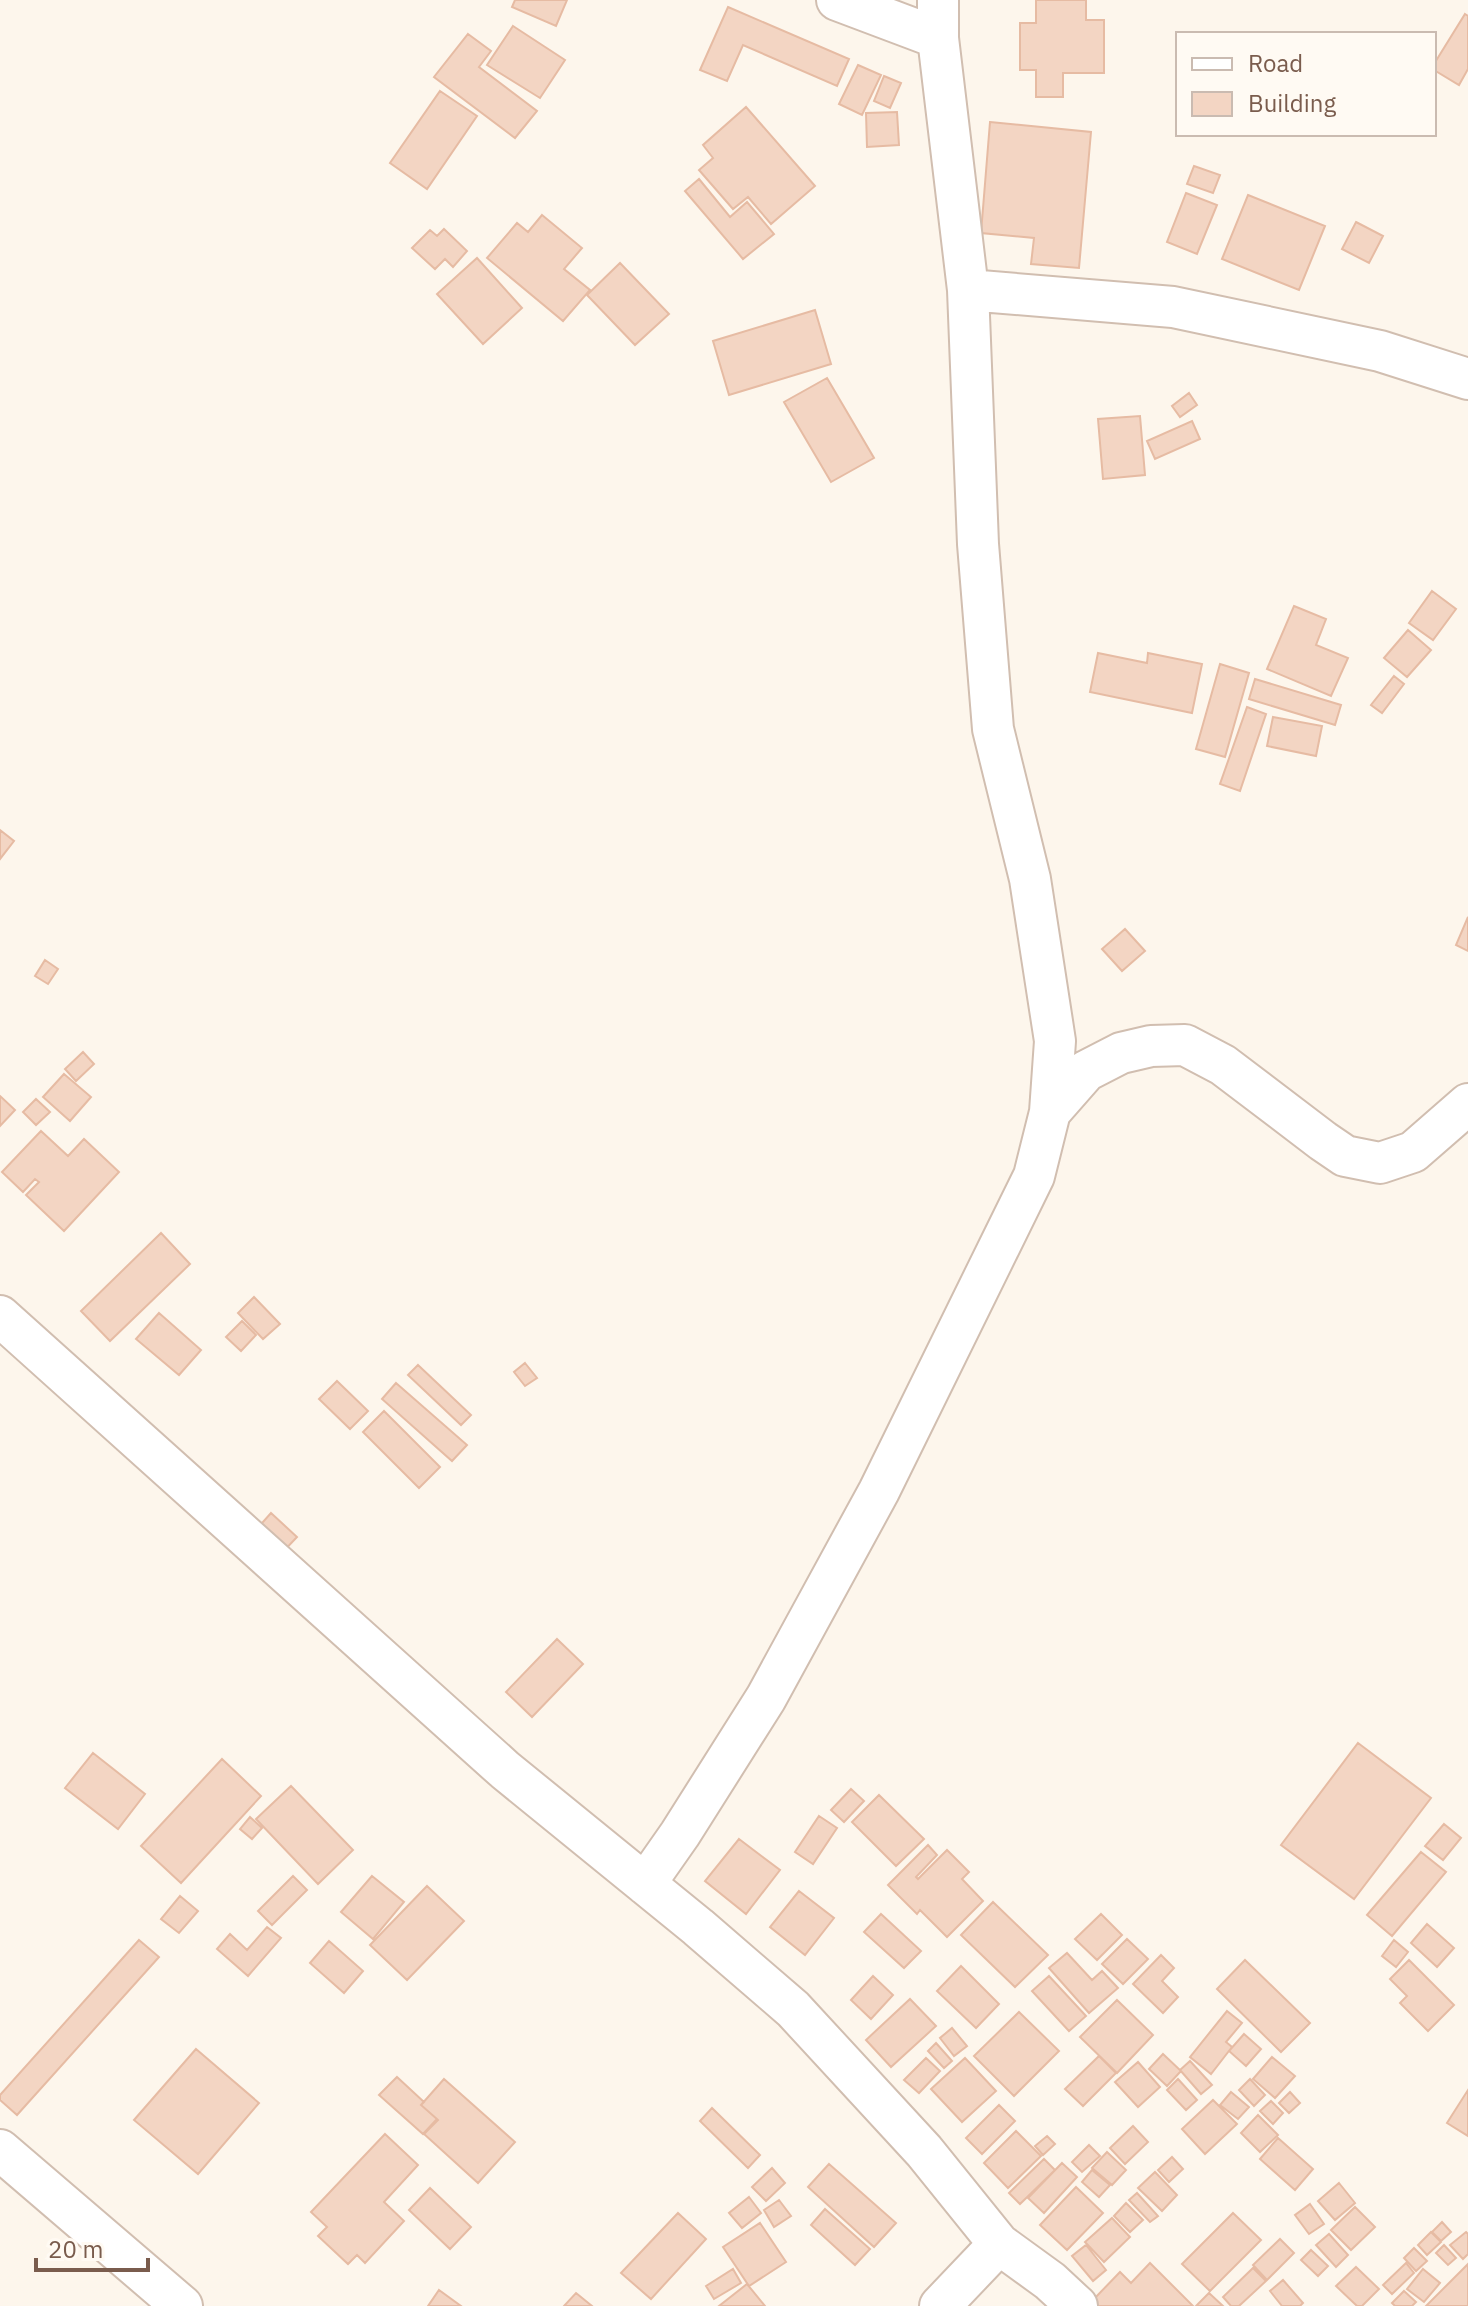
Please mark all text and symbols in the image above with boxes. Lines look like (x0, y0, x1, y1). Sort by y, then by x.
legend (1176, 32, 1436, 136)
text: Road (1248, 47, 1303, 79)
text: Building (1248, 87, 1336, 119)
scale bar (36, 2222, 148, 2272)
text: 20 m (48, 2233, 103, 2265)

